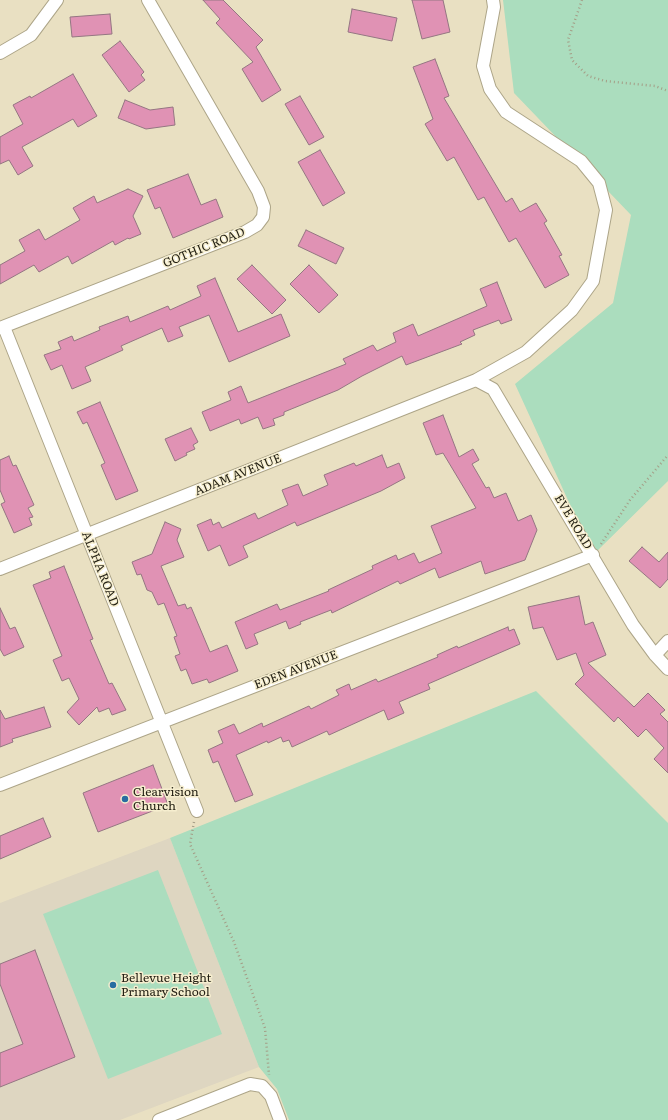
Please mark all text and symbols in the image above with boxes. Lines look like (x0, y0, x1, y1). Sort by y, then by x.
street label: GOTHIC ROAD (161, 225, 247, 271)
street label: ADAM AVENUE (193, 451, 283, 499)
street label: EVE ROAD (551, 492, 595, 552)
street label: ALPHA ROAD (78, 529, 122, 609)
street label: EDEN AVENUE (252, 647, 340, 693)
place label: Clearvision Church (133, 785, 199, 813)
marker: Clearvision Church (120, 794, 130, 804)
place label: Bellevue Height Primary School (121, 971, 211, 999)
marker: Bellevue Height Primary School (108, 980, 118, 990)

